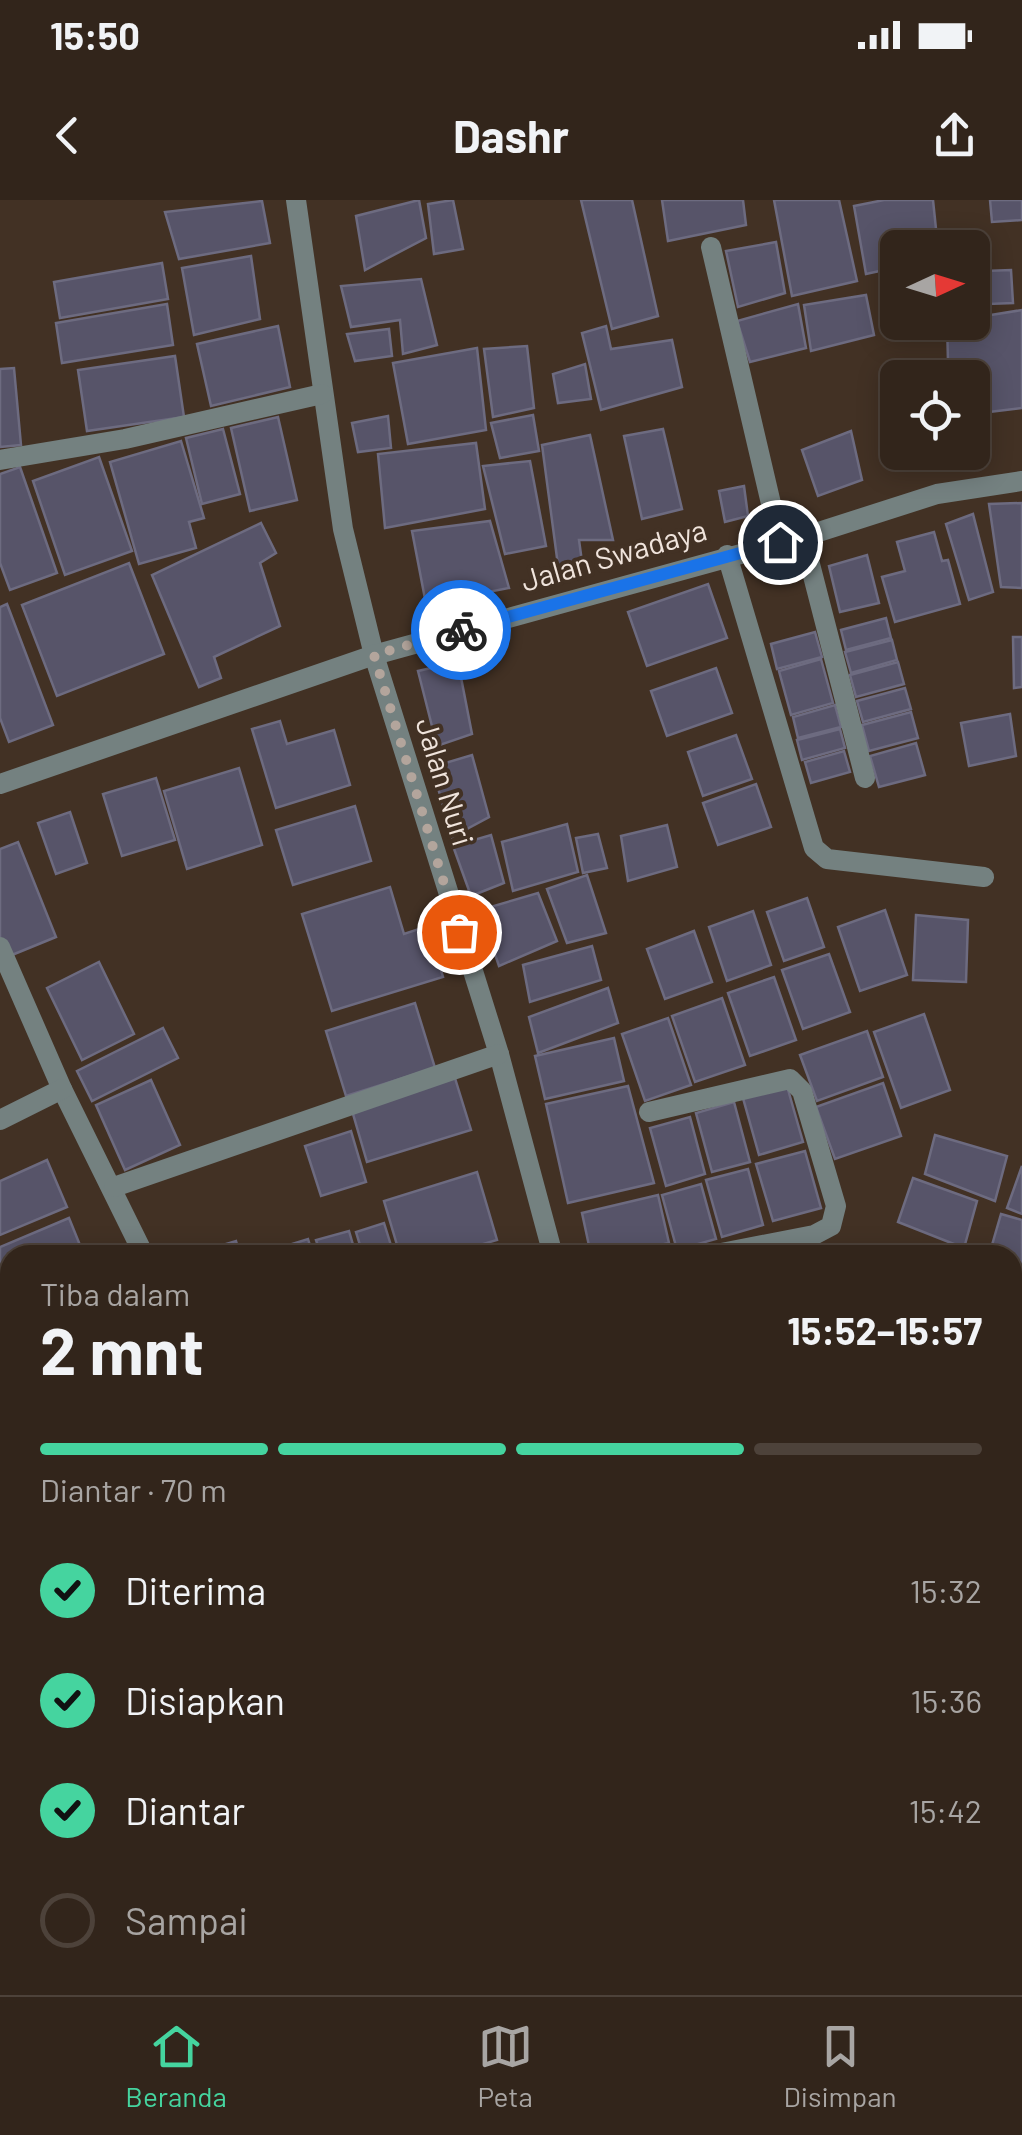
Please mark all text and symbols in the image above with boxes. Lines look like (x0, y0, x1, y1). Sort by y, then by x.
text: 15:50 (50, 12, 140, 58)
icon: back (40, 108, 95, 163)
text: Dashr (453, 108, 569, 162)
icon: share (927, 108, 982, 163)
north arrow (880, 230, 990, 340)
map controls (880, 230, 990, 470)
button: locate (880, 360, 990, 470)
pin (738, 500, 823, 585)
street label: Jalan Swadaya (516, 510, 710, 598)
icon: home (753, 515, 808, 570)
courier (411, 580, 511, 680)
icon: bike (434, 603, 489, 658)
street label: Jalan Nuri (409, 713, 482, 850)
pin (417, 890, 502, 975)
icon: bag (432, 905, 487, 960)
text: Tiba dalam (40, 1274, 190, 1312)
text: 15:52–15:57 (787, 1307, 982, 1353)
text: 2 mnt (40, 1310, 204, 1388)
text: Diantar · 70 m (40, 1470, 227, 1508)
icon: check (40, 1563, 95, 1618)
text: Diterima (125, 1567, 266, 1613)
text: 15:32 (910, 1571, 982, 1609)
icon: check (40, 1673, 95, 1728)
text: Disiapkan (125, 1677, 285, 1723)
text: 15:36 (911, 1681, 982, 1719)
icon: check (40, 1783, 95, 1838)
text: Diantar (125, 1787, 245, 1833)
text: 15:42 (909, 1791, 982, 1829)
text: Sampai (125, 1897, 248, 1943)
tab: Beranda (125, 2019, 227, 2113)
tab: Peta (478, 2019, 533, 2113)
tab: Disimpan (784, 2019, 897, 2113)

